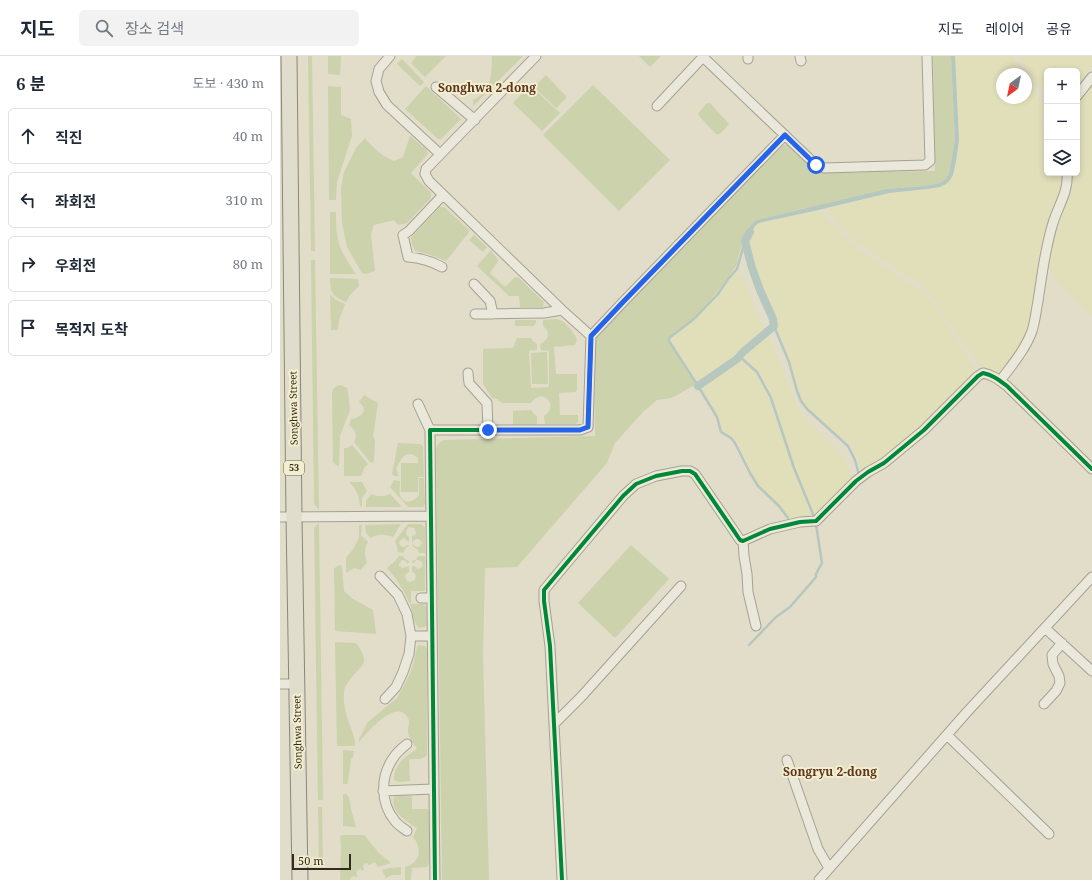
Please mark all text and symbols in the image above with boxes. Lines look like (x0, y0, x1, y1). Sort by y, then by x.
search box (79, 10, 359, 46)
text: 지도 (20, 16, 55, 42)
icon: search (93, 17, 115, 39)
text: 장소 검색 (125, 18, 184, 38)
text: 지도 (938, 19, 964, 38)
text: 레이어 (986, 19, 1024, 38)
text: 공유 (1046, 19, 1072, 38)
north arrow (996, 68, 1032, 104)
map controls (1044, 68, 1080, 176)
button: + (1044, 68, 1080, 104)
text: 6 분 (16, 72, 46, 95)
text: 도보 · 430 m (193, 74, 264, 92)
district label: Songhwa 2-dong (438, 79, 536, 96)
button: − (1044, 104, 1080, 140)
icon: ahead (17, 125, 39, 147)
text: 직진 (55, 127, 83, 147)
text: 40 m (233, 127, 263, 145)
button: layers (1044, 140, 1080, 176)
route start (807, 156, 825, 174)
icon: left (17, 189, 39, 211)
text: 좌회전 (55, 191, 96, 211)
text: 310 m (226, 191, 263, 209)
icon: right (17, 253, 39, 275)
text: 우회전 (55, 255, 96, 275)
text: 80 m (233, 255, 263, 273)
icon: arrive (17, 317, 39, 339)
text: 목적지 도착 (55, 319, 128, 339)
street label: Songhwa Street (285, 370, 301, 445)
route end (479, 421, 497, 439)
road number: 53 (284, 461, 304, 475)
street label: Songhwa Street (289, 694, 305, 769)
district label: Songryu 2-dong (783, 763, 877, 780)
scale bar (292, 852, 351, 871)
text: 50 m (298, 853, 324, 868)

